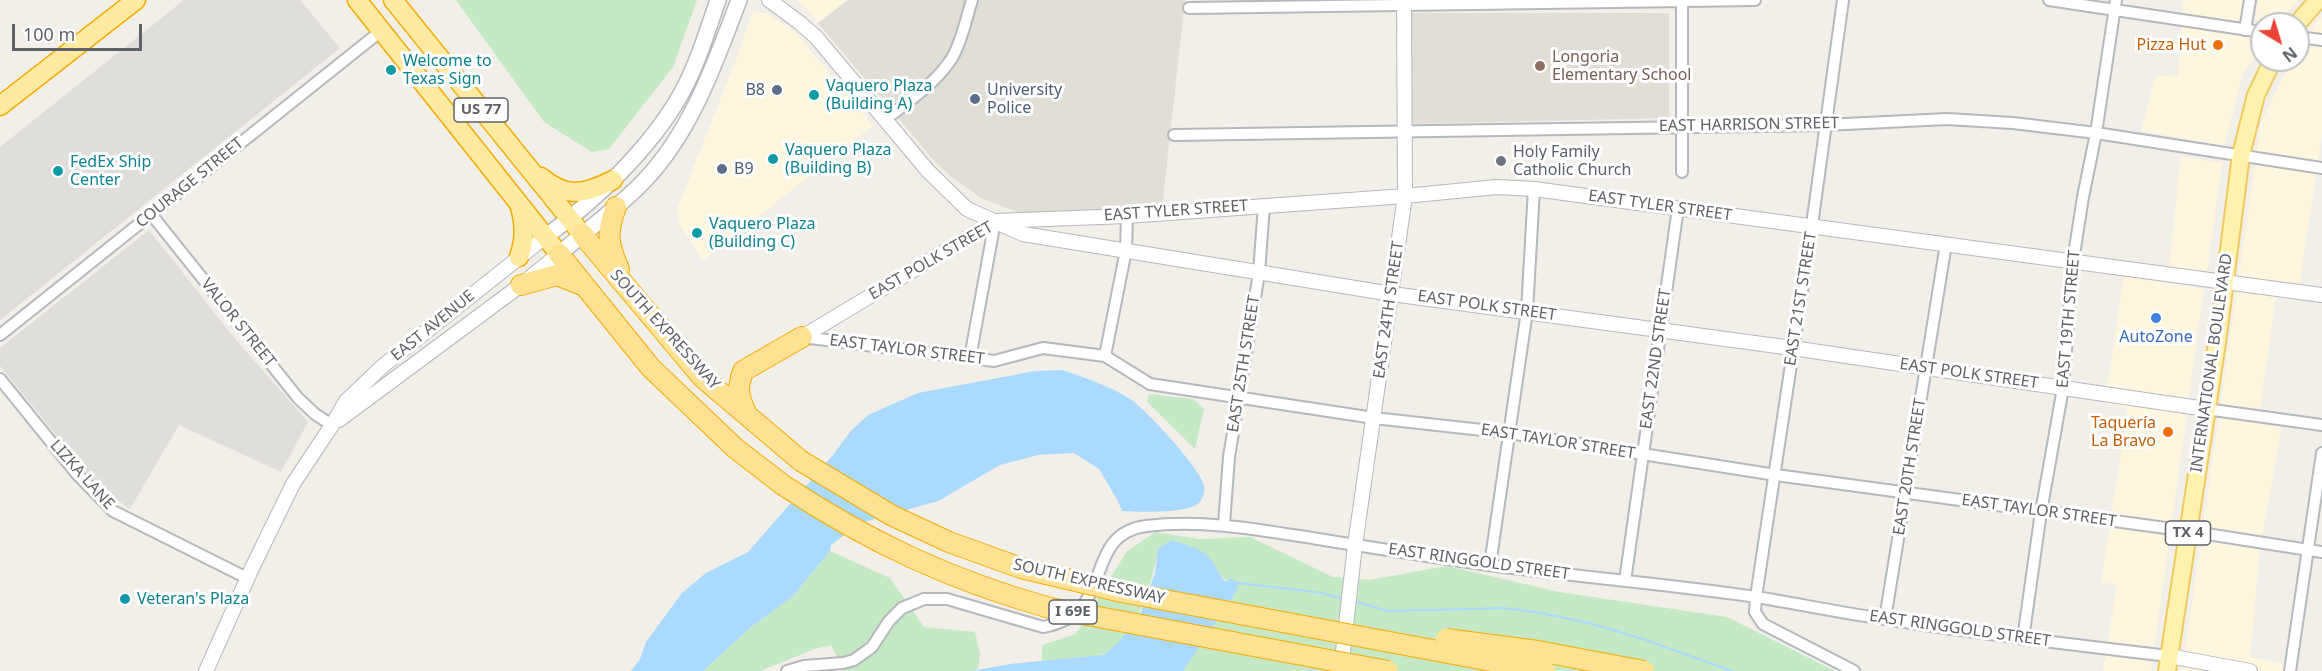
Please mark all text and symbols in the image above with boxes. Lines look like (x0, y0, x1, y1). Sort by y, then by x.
scale bar (15, 12, 146, 50)
north arrow (2250, 12, 2310, 72)
text: 100 m (23, 22, 75, 46)
place label: Pizza Hut (2136, 35, 2206, 55)
marker: Pizza Hut (2211, 38, 2225, 52)
text: N (2278, 42, 2302, 67)
place label: Longoria Elementary School (1552, 47, 1691, 85)
place label: Welcome to Texas Sign (403, 51, 492, 89)
marker: Longoria Elementary School (1533, 59, 1547, 73)
marker: Welcome to Texas Sign (384, 63, 398, 77)
place label: Vaquero Plaza (Building A) (826, 76, 932, 114)
place label: B8 (745, 80, 765, 100)
place label: University Police (987, 80, 1062, 118)
marker: B8 (770, 83, 784, 97)
marker: Vaquero Plaza (Building A) (807, 88, 821, 102)
marker: University Police (968, 92, 982, 106)
road number: US 77 (454, 98, 508, 122)
street label: EAST HARRISON STREET (1659, 114, 1839, 136)
street label: COURAGE STREET (132, 134, 248, 232)
place label: Vaquero Plaza (Building B) (785, 140, 891, 178)
place label: Holy Family Catholic Church (1513, 142, 1631, 180)
place label: FedEx Ship Center (70, 152, 151, 190)
marker: Vaquero Plaza (Building B) (766, 152, 780, 166)
marker: Holy Family Catholic Church (1494, 154, 1508, 168)
place label: B9 (734, 159, 754, 179)
marker: B9 (715, 162, 729, 176)
marker: FedEx Ship Center (51, 164, 65, 178)
street label: EAST TYLER STREET (1587, 186, 1733, 226)
street label: EAST TYLER STREET (1103, 196, 1249, 226)
place label: Vaquero Plaza (Building C) (709, 214, 815, 252)
street label: EAST POLK STREET (866, 218, 996, 304)
marker: Vaquero Plaza (Building C) (690, 226, 704, 240)
street label: EAST 21ST STREET (1781, 231, 1821, 367)
street label: EAST 24TH STREET (1370, 240, 1408, 380)
street label: EAST 19TH STREET (2053, 249, 2085, 389)
street label: INTERNATIONAL BOULEVARD (2187, 252, 2237, 474)
street label: SOUTH EXPRESSWAY (606, 266, 724, 394)
street label: VALOR STREET (197, 275, 279, 371)
street label: EAST AVENUE (387, 287, 479, 365)
street label: EAST POLK STREET (1416, 287, 1558, 325)
street label: EAST 22ND STREET (1637, 288, 1675, 430)
street label: EAST 25TH STREET (1224, 294, 1264, 434)
marker: AutoZone (2149, 311, 2163, 325)
place label: AutoZone (2119, 327, 2193, 347)
street label: EAST TAYLOR STREET (828, 331, 986, 369)
street label: EAST POLK STREET (1898, 355, 2040, 393)
street label: EAST 20TH STREET (1890, 397, 1930, 537)
place label: Taquería La Bravo (2091, 413, 2156, 451)
street label: EAST TAYLOR STREET (1479, 420, 1637, 464)
marker: Taquería La Bravo (2161, 425, 2175, 439)
street label: LIZKA LANE (46, 436, 118, 514)
street label: EAST TAYLOR STREET (1960, 491, 2118, 531)
road number: TX 4 (2166, 521, 2210, 545)
street label: EAST RINGGOLD STREET (1387, 540, 1571, 584)
street label: SOUTH EXPRESSWAY (1011, 555, 1167, 609)
place label: Veteran's Plaza (137, 589, 249, 609)
marker: Veteran's Plaza (118, 592, 132, 606)
road number: I 69E (1049, 600, 1097, 624)
street label: EAST RINGGOLD STREET (1868, 607, 2052, 651)

